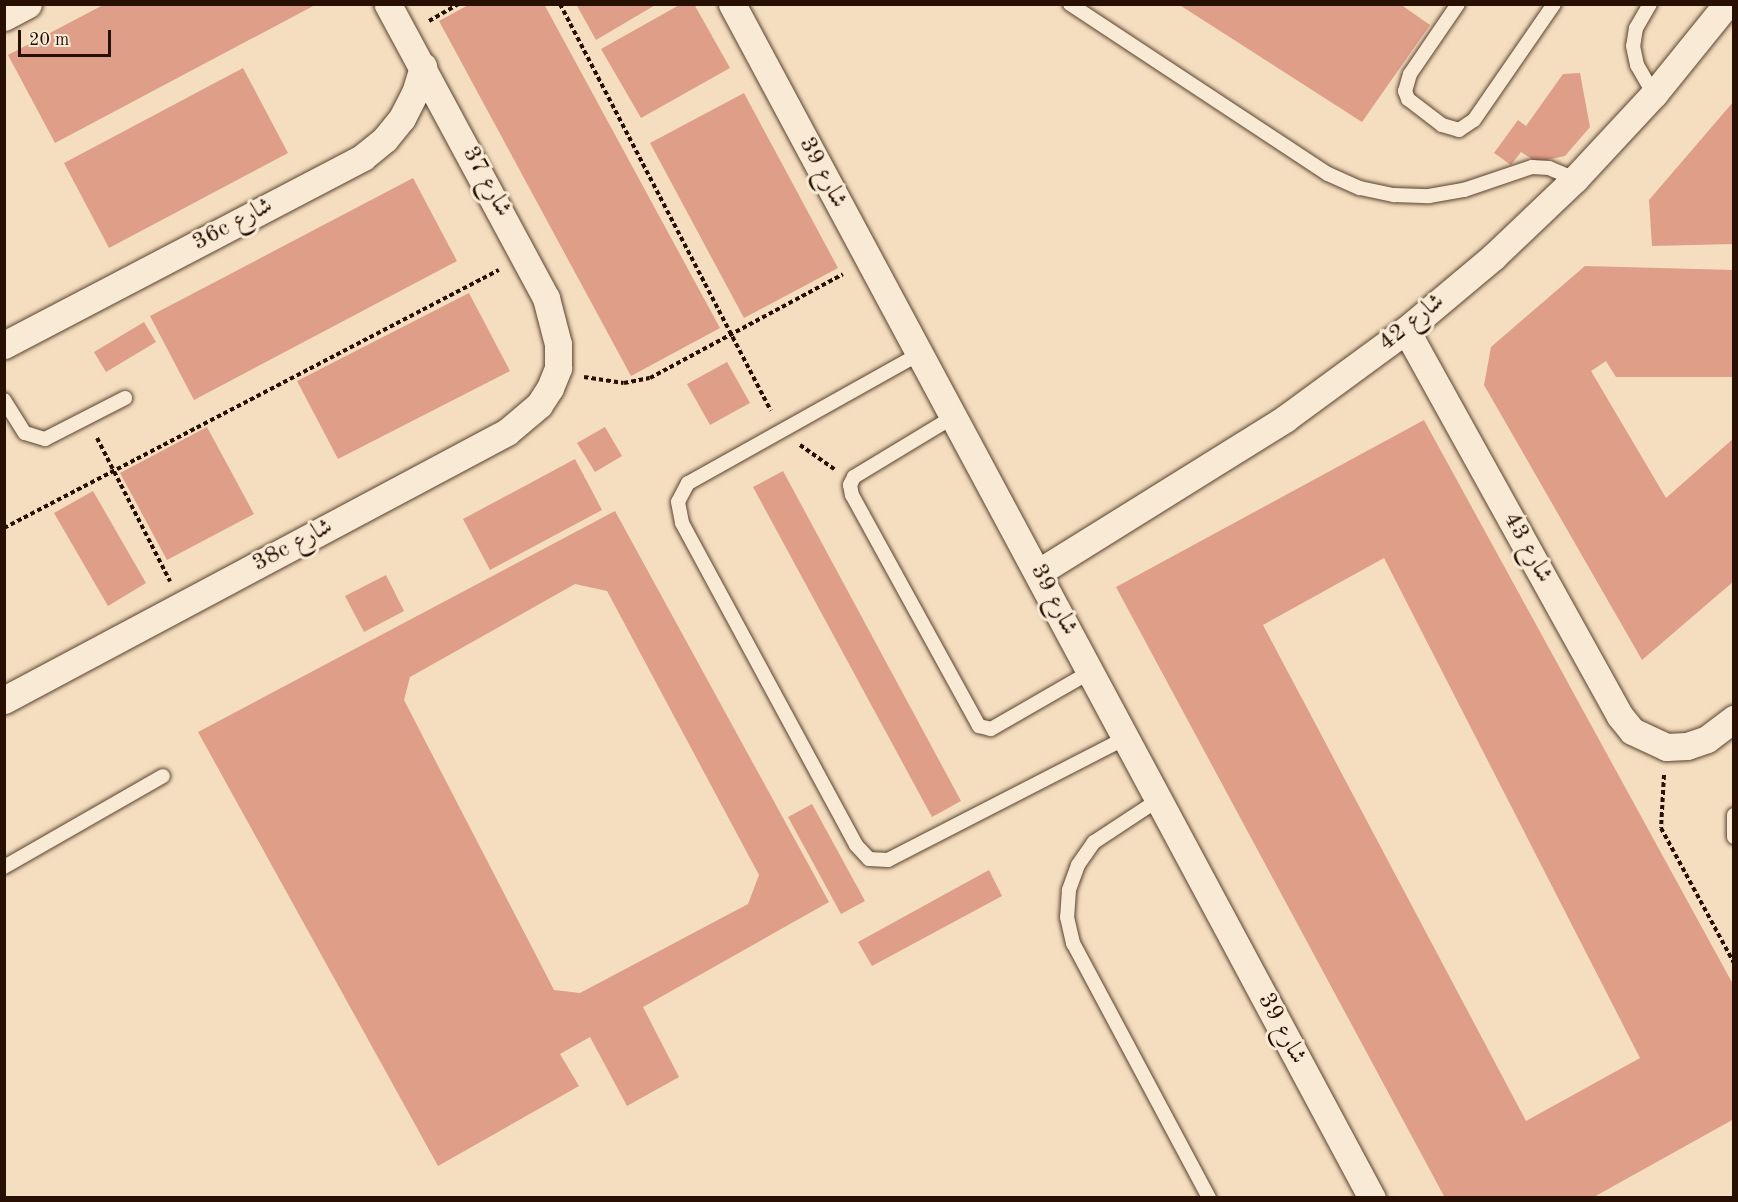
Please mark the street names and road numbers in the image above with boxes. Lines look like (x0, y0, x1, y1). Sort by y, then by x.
street label: شارع 39 (791, 133, 853, 213)
street label: شارع 37 (455, 142, 517, 222)
street label: 36c شارع (188, 192, 278, 258)
street label: شارع 42 (1373, 288, 1451, 358)
street label: شارع 43 (1496, 508, 1558, 588)
street label: 38c شارع (248, 513, 338, 579)
street label: شارع 39 (1023, 560, 1083, 640)
street label: شارع 39 (1250, 989, 1312, 1069)

